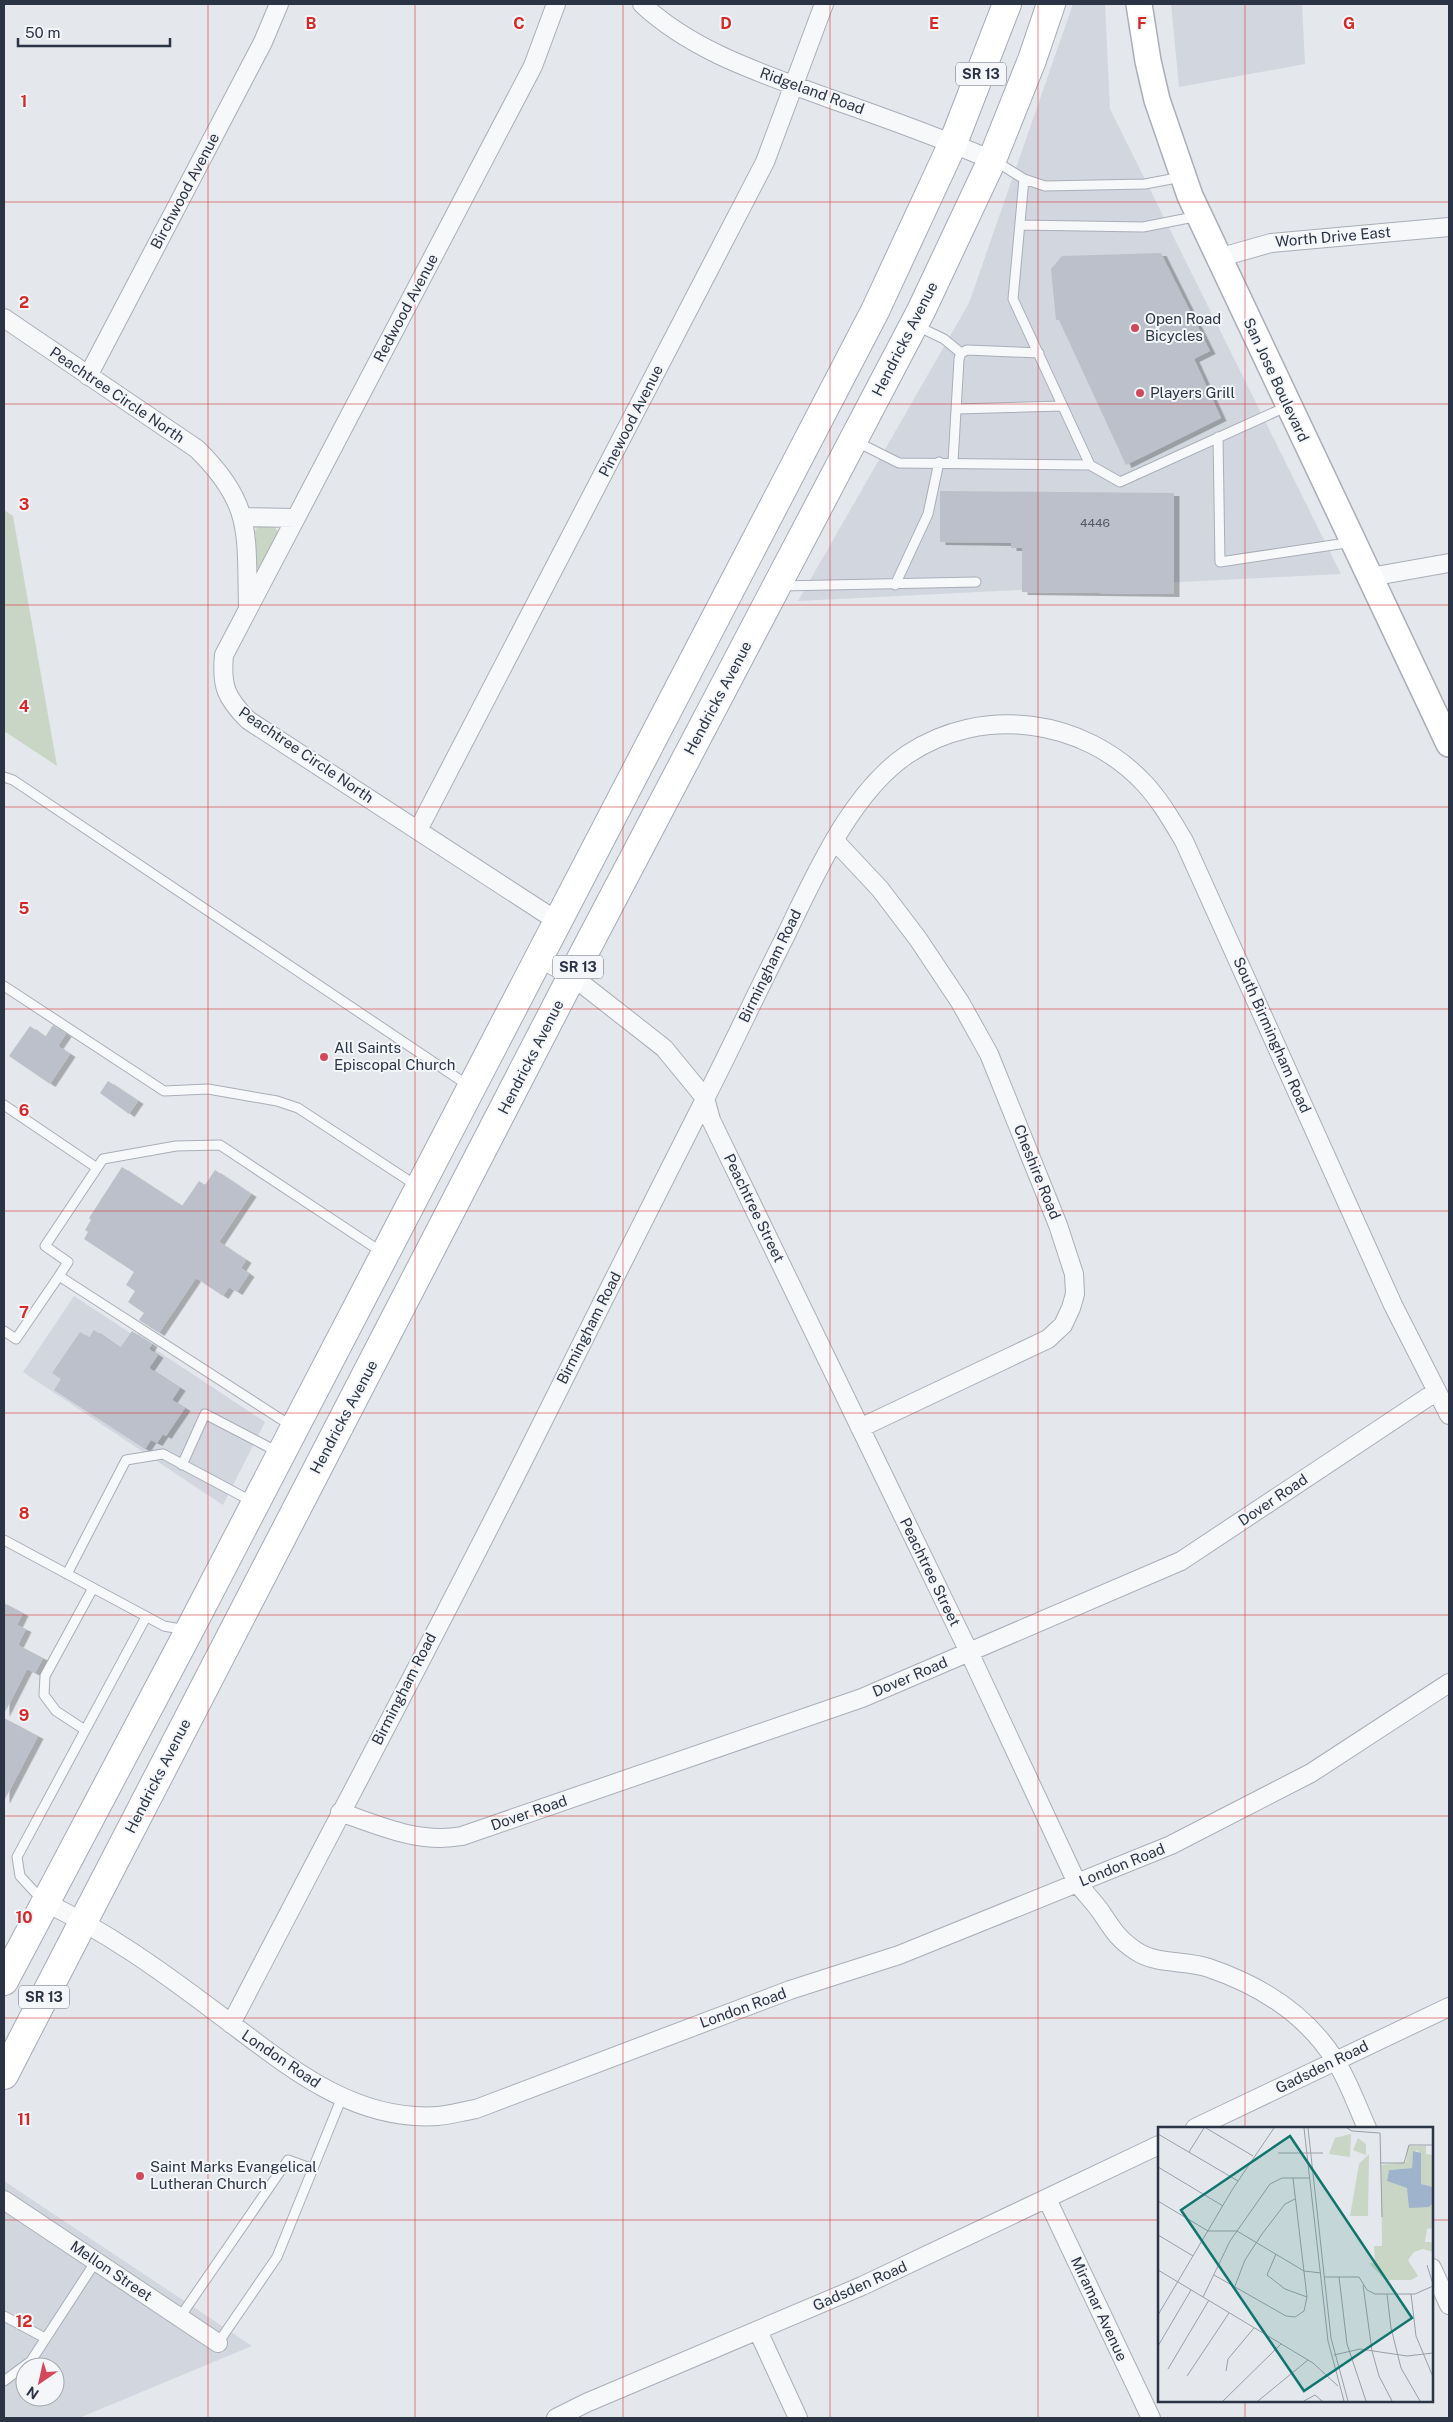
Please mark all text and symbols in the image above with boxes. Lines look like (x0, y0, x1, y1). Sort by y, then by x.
text: B (306, 14, 317, 33)
text: C (513, 14, 525, 33)
text: D (720, 14, 732, 33)
text: E (929, 14, 939, 33)
text: F (1137, 14, 1147, 33)
text: G (1343, 14, 1355, 33)
scale bar (18, 15, 170, 47)
text: 50 m (25, 24, 60, 41)
road number: SR 13 (956, 62, 1006, 86)
street label: Ridgeland Road (758, 64, 867, 117)
text: 1 (21, 92, 27, 111)
street label: Birchwood Avenue (147, 130, 222, 252)
street label: Worth Drive East (1274, 223, 1392, 250)
street label: Redwood Avenue (370, 251, 441, 365)
street label: Hendricks Avenue (868, 279, 941, 399)
text: 2 (19, 293, 29, 312)
place label: Open Road Bicycles (1145, 310, 1221, 344)
street label: San Jose Boulevard (1240, 315, 1313, 444)
marker: Open Road Bicycles (1129, 322, 1141, 334)
street label: Peachtree Circle North (47, 343, 188, 446)
street label: Pinewood Avenue (595, 362, 666, 479)
place label: Players Grill (1150, 384, 1235, 401)
marker: Players Grill (1134, 387, 1146, 399)
text: 3 (19, 495, 29, 514)
house number: 4446 (1080, 516, 1110, 530)
street label: Hendricks Avenue (680, 638, 755, 757)
text: 4 (19, 697, 30, 716)
street label: Peachtree Circle North (236, 703, 377, 806)
text: 5 (19, 899, 30, 918)
street label: Birmingham Road (735, 907, 804, 1025)
street label: South Birmingham Road (1230, 954, 1315, 1115)
road number: SR 13 (553, 956, 603, 979)
street label: Hendricks Avenue (494, 997, 567, 1117)
place label: All Saints Episcopal Church (334, 1039, 455, 1073)
marker: All Saints Episcopal Church (318, 1051, 330, 1063)
text: 6 (19, 1101, 29, 1120)
street label: Cheshire Road (1011, 1122, 1064, 1222)
street label: Peachtree Street (721, 1151, 788, 1265)
street label: Birmingham Road (553, 1269, 624, 1387)
text: 7 (19, 1303, 29, 1322)
street label: Hendricks Avenue (306, 1357, 381, 1476)
street label: Dover Road (1235, 1470, 1311, 1529)
text: 8 (19, 1504, 30, 1523)
street label: Peachtree Street (897, 1515, 964, 1629)
street label: Birmingham Road (368, 1630, 439, 1748)
street label: Dover Road (870, 1653, 950, 1700)
text: 9 (19, 1706, 29, 1725)
street label: Hendricks Avenue (121, 1716, 194, 1836)
street label: Dover Road (488, 1792, 569, 1834)
street label: London Road (1077, 1840, 1167, 1889)
text: 10 (15, 1908, 33, 1927)
street label: London Road (697, 1984, 788, 2031)
road number: SR 13 (19, 1985, 69, 2008)
street label: London Road (239, 2026, 324, 2091)
street label: Gadsden Road (1273, 2037, 1371, 2096)
text: 11 (17, 2110, 31, 2129)
inset map (1158, 2127, 1433, 2402)
place label: Saint Marks Evangelical Lutheran Church (150, 2158, 317, 2192)
marker: Saint Marks Evangelical Lutheran Church (134, 2170, 146, 2182)
street label: Mellon Street (67, 2237, 155, 2304)
street label: Miramar Avenue (1068, 2254, 1131, 2364)
street label: Gadsden Road (810, 2257, 909, 2314)
text: 12 (15, 2312, 33, 2331)
north arrow (15, 2357, 65, 2407)
text: N (24, 2383, 42, 2402)

